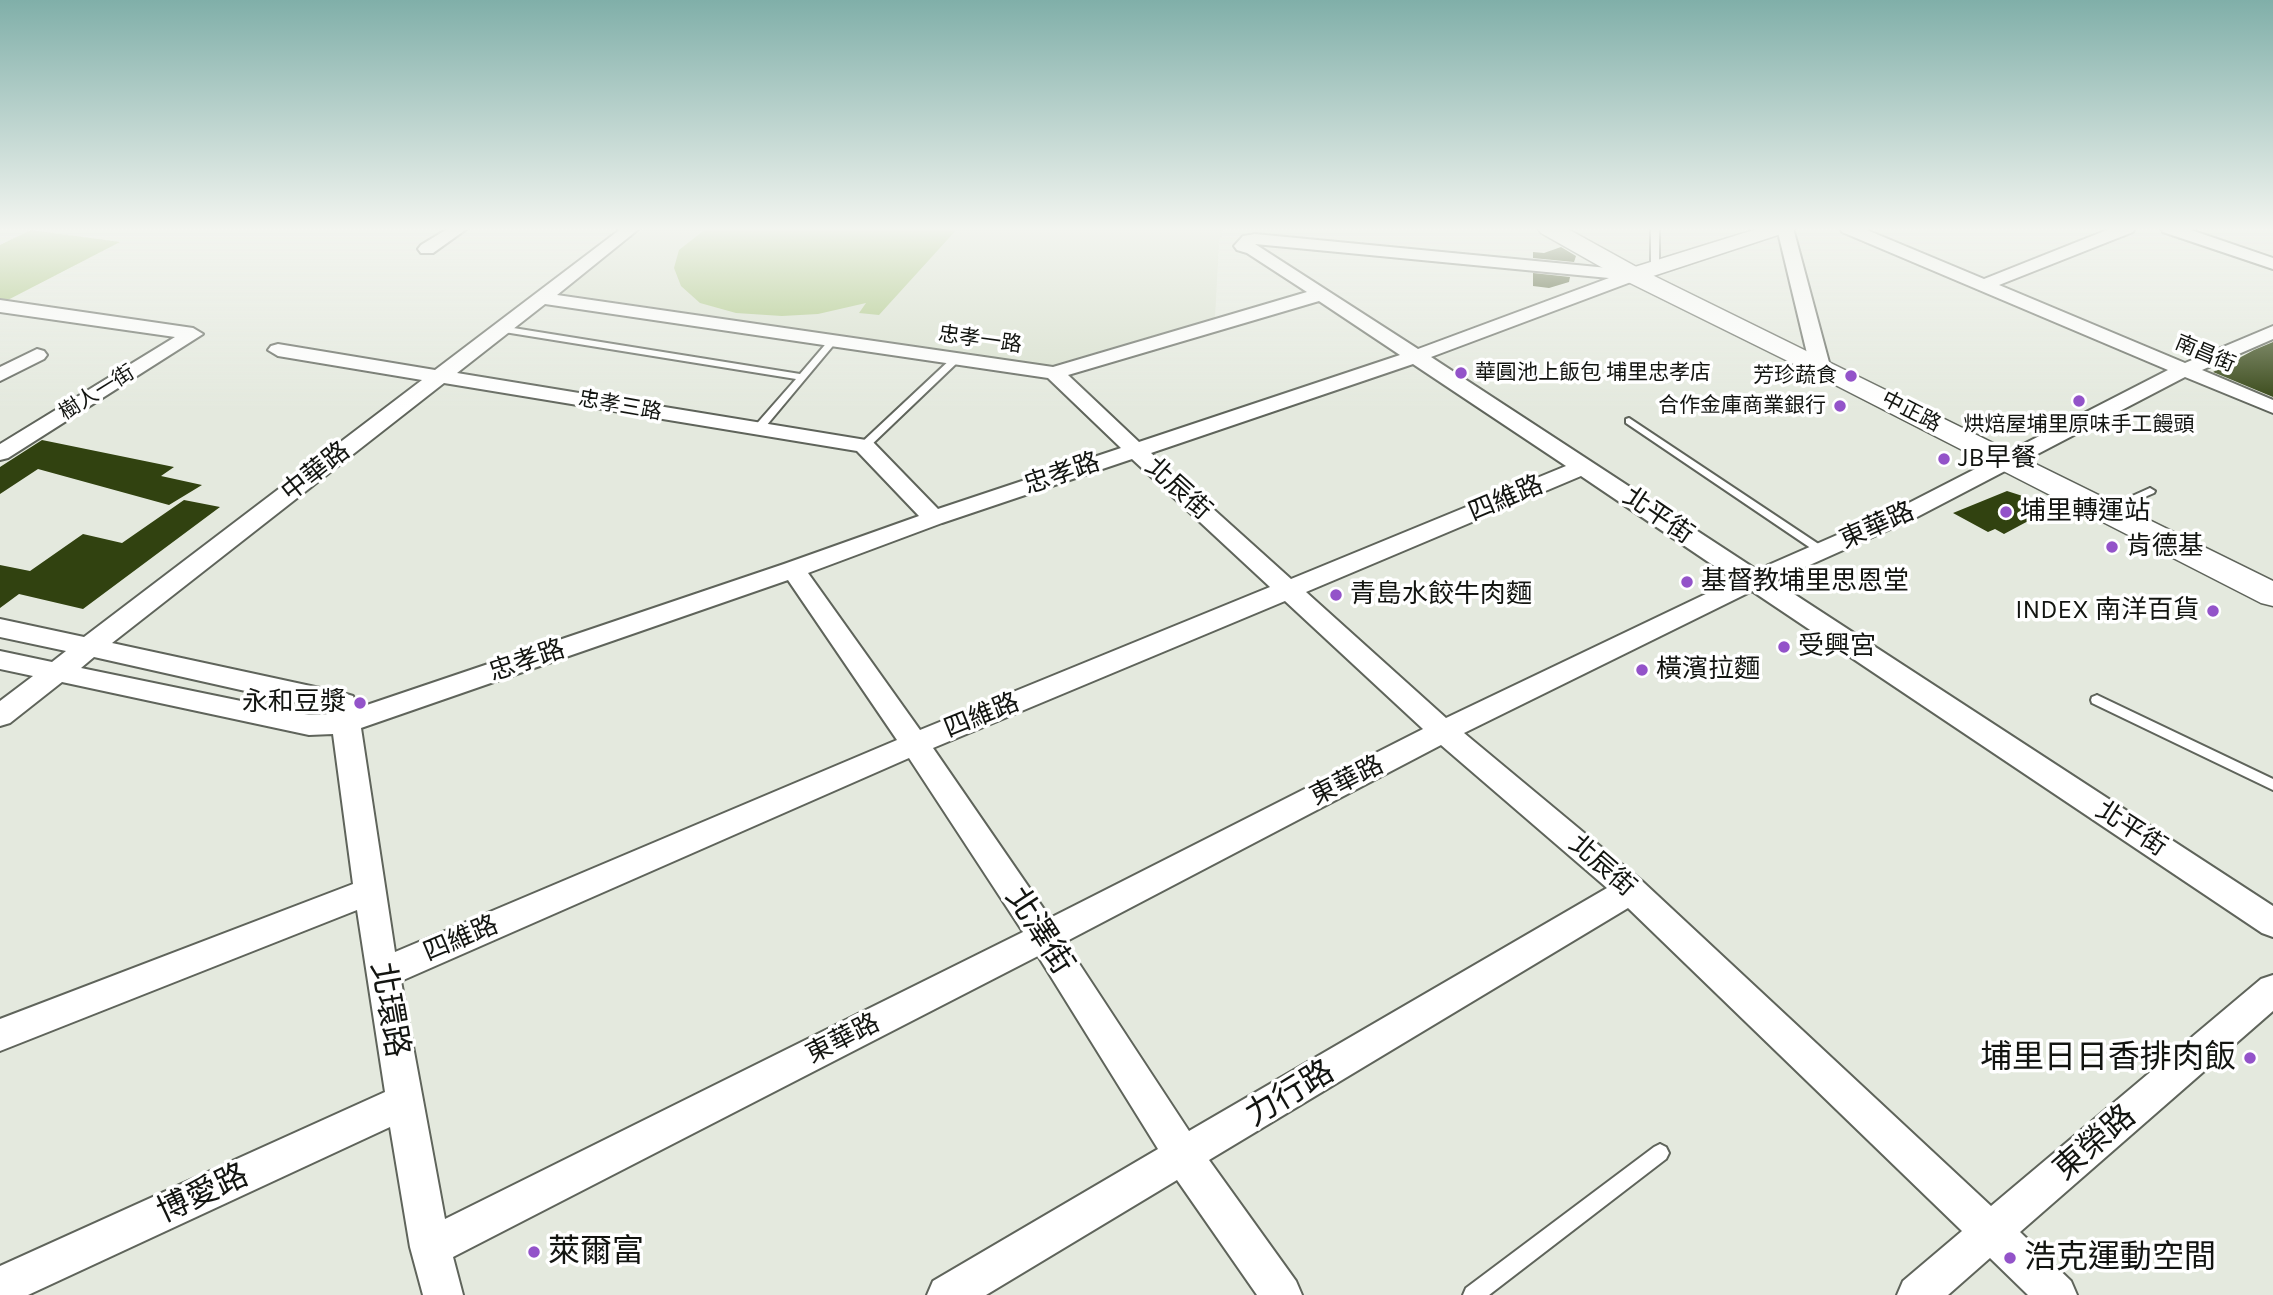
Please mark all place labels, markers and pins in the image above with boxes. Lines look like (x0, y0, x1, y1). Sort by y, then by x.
place label: 華圓池上飯包 埔里忠孝店 (1475, 360, 1711, 386)
place label: 芳珍蔬食 (1753, 363, 1837, 389)
marker: 華圓池上飯包 埔里忠孝店 (1453, 365, 1469, 381)
marker: 芳珍蔬食 (1843, 368, 1859, 384)
place label: 合作金庫商業銀行 (1658, 393, 1826, 419)
marker: 烘焙屋埔里原味手工饅頭 (2071, 393, 2087, 409)
marker: 合作金庫商業銀行 (1832, 398, 1848, 414)
place label: 烘焙屋埔里原味手工饅頭 (1964, 412, 2194, 438)
place label: JB早餐 (1958, 443, 2037, 475)
marker: JB早餐 (1936, 451, 1952, 467)
place label: 埔里轉運站 (2020, 496, 2150, 528)
marker: 埔里轉運站 (1998, 504, 2014, 520)
place label: 肯德基 (2126, 531, 2204, 563)
marker: 肯德基 (2104, 539, 2120, 555)
place label: 基督教埔里思恩堂 (1701, 566, 1909, 598)
marker: 基督教埔里思恩堂 (1679, 574, 1695, 590)
place label: 青島水餃牛肉麵 (1350, 579, 1532, 611)
marker: 青島水餃牛肉麵 (1328, 587, 1344, 603)
place label: INDEX 南洋百貨 (2015, 595, 2199, 627)
marker: INDEX 南洋百貨 (2205, 603, 2221, 619)
place label: 受興宮 (1798, 631, 1876, 663)
marker: 受興宮 (1776, 639, 1792, 655)
place label: 橫濱拉麵 (1656, 654, 1760, 686)
marker: 橫濱拉麵 (1634, 662, 1650, 678)
place label: 永和豆漿 (242, 687, 346, 719)
marker: 永和豆漿 (352, 695, 368, 711)
place label: 埔里日日香排肉飯 (1980, 1039, 2236, 1077)
marker: 埔里日日香排肉飯 (2242, 1050, 2258, 1066)
place label: 萊爾富 (548, 1233, 644, 1271)
place label: 浩克運動空間 (2024, 1239, 2216, 1277)
marker: 萊爾富 (526, 1244, 542, 1260)
marker: 浩克運動空間 (2002, 1250, 2018, 1266)

